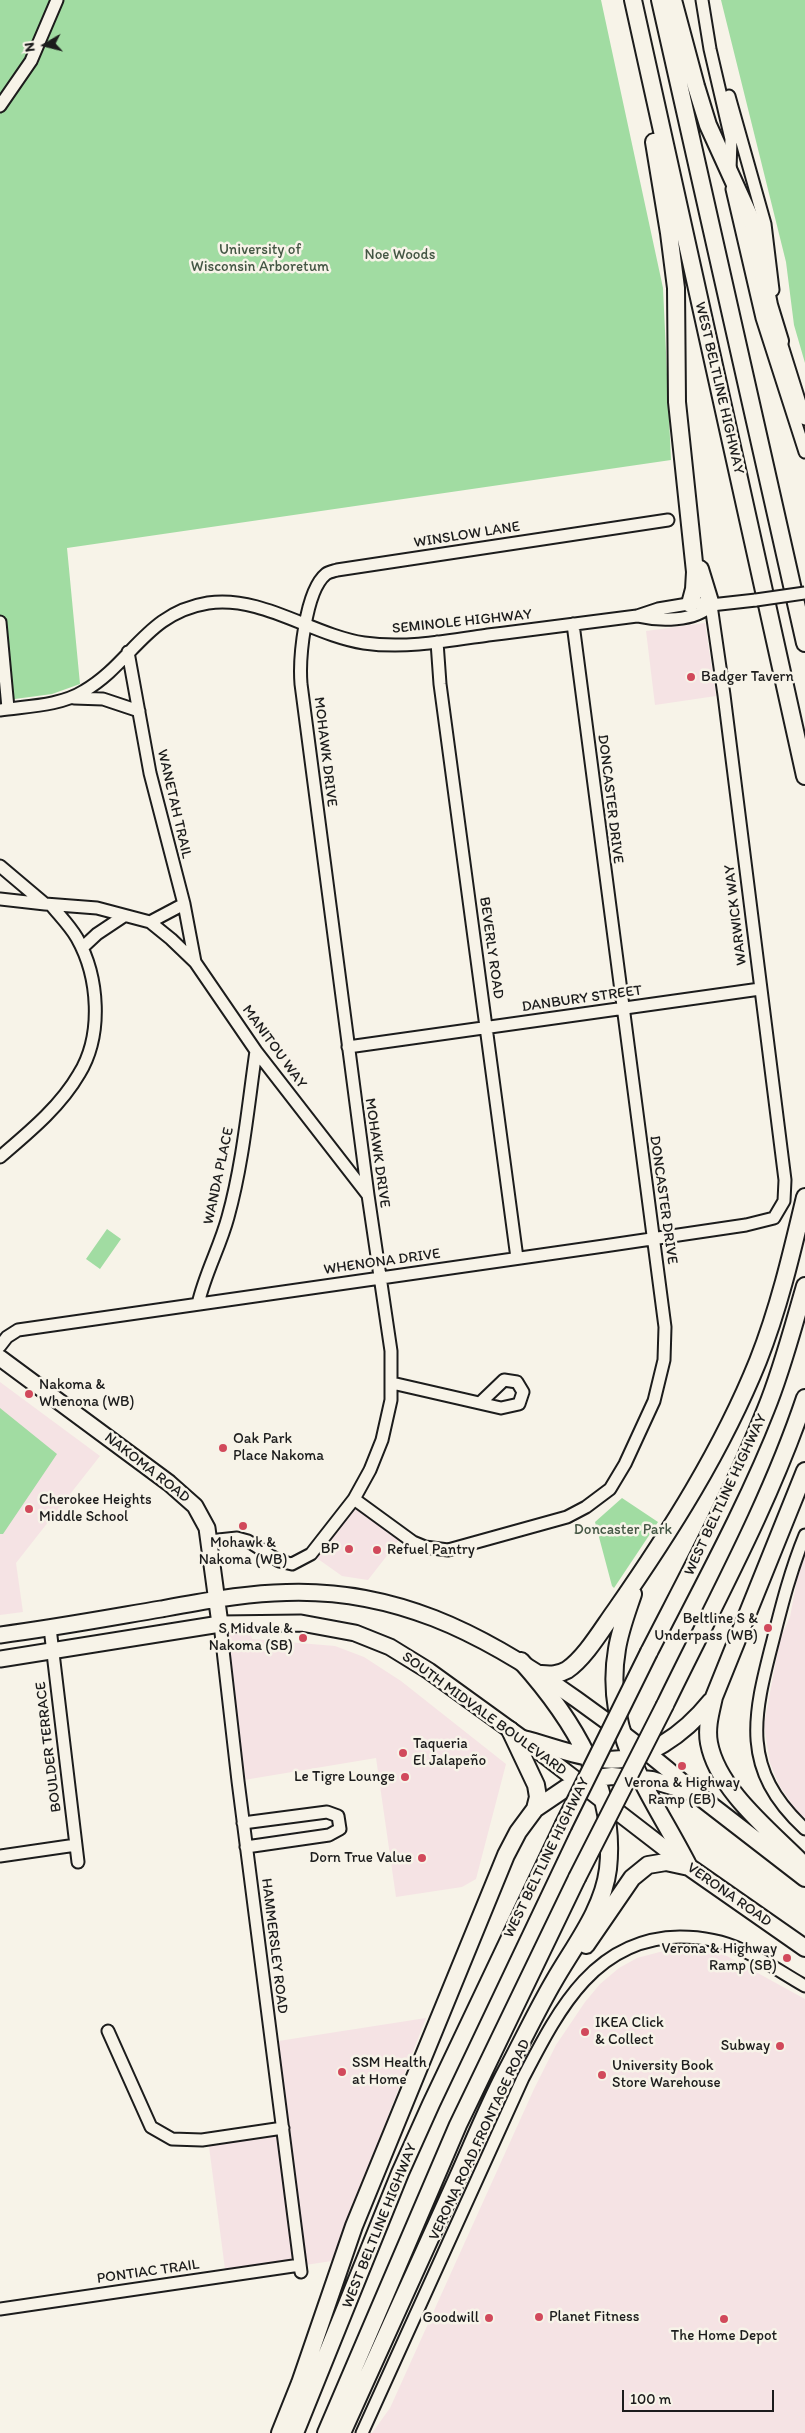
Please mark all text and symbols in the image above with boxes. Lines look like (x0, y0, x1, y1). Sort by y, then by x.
north arrow (20, 20, 70, 70)
text: N (21, 41, 39, 53)
park label: University of Wisconsin Arboretum (191, 241, 329, 276)
park label: Noe Woods (365, 246, 435, 264)
street label: WEST BELTLINE HIGHWAY (690, 300, 748, 476)
street label: WINSLOW LANE (413, 518, 521, 552)
street label: SEMINOLE HIGHWAY (391, 606, 533, 638)
place label: Badger Tavern (701, 668, 794, 686)
marker: Badger Tavern (685, 671, 697, 683)
street label: MOHAWK DRIVE (309, 696, 341, 808)
street label: DONCASTER DRIVE (593, 733, 627, 865)
street label: WANETAH TRAIL (153, 748, 195, 860)
street label: WARWICK WAY (721, 864, 751, 966)
street label: BEVERLY ROAD (475, 896, 507, 1000)
street label: DANBURY STREET (521, 982, 643, 1016)
street label: MANITOU WAY (238, 1002, 310, 1092)
street label: MOHAWK DRIVE (360, 1097, 394, 1209)
street label: WANDA PLACE (200, 1126, 238, 1226)
street label: DONCASTER DRIVE (645, 1134, 681, 1266)
street label: WHENONA DRIVE (323, 1245, 441, 1279)
place label: Nakoma & Whenona (WB) (39, 1376, 134, 1411)
marker: Nakoma & Whenona (WB) (23, 1388, 35, 1400)
street label: WEST BELTLINE HIGHWAY (681, 1411, 771, 1579)
street label: NAKOMA ROAD (101, 1429, 193, 1507)
place label: Oak Park Place Nakoma (233, 1430, 324, 1465)
marker: Oak Park Place Nakoma (217, 1442, 229, 1454)
place label: Cherokee Heights Middle School (39, 1491, 152, 1526)
marker: Cherokee Heights Middle School (23, 1503, 35, 1515)
marker: Mohawk & Nakoma (WB) (237, 1520, 249, 1532)
park label: Doncaster Park (574, 1521, 672, 1539)
place label: Mohawk & Nakoma (WB) (199, 1534, 287, 1569)
place label: BP (321, 1540, 339, 1558)
place label: Refuel Pantry (387, 1541, 475, 1559)
marker: BP (343, 1543, 355, 1555)
marker: Refuel Pantry (371, 1544, 383, 1556)
place label: Beltline S & Underpass (WB) (654, 1610, 758, 1645)
place label: S Midvale & Nakoma (SB) (209, 1620, 293, 1655)
marker: Beltline S & Underpass (WB) (762, 1622, 774, 1634)
marker: S Midvale & Nakoma (SB) (297, 1632, 309, 1644)
street label: SOUTH MIDVALE BOULEVARD (398, 1648, 570, 1780)
street label: BOULDER TERRACE (32, 1681, 66, 1813)
place label: Taqueria El Jalapeño (413, 1735, 486, 1770)
marker: Taqueria El Jalapeño (397, 1747, 409, 1759)
marker: Verona & Highway Ramp (EB) (676, 1760, 688, 1772)
place label: Le Tigre Lounge (294, 1768, 395, 1786)
marker: Le Tigre Lounge (399, 1771, 411, 1783)
place label: Verona & Highway Ramp (EB) (624, 1774, 740, 1809)
street label: WEST BELTLINE HIGHWAY (500, 1775, 594, 1941)
place label: Dorn True Value (309, 1849, 412, 1867)
marker: Dorn True Value (416, 1852, 428, 1864)
street label: VERONA ROAD (683, 1859, 775, 1931)
street label: HAMMERSLEY ROAD (257, 1877, 291, 2015)
place label: Verona & Highway Ramp (SB) (662, 1940, 777, 1975)
marker: Verona & Highway Ramp (SB) (781, 1952, 793, 1964)
place label: IKEA Click & Collect (595, 2014, 664, 2049)
marker: IKEA Click & Collect (579, 2026, 591, 2038)
street label: VERONA ROAD FRONTAGE ROAD (425, 2037, 535, 2243)
place label: Subway (721, 2037, 770, 2055)
marker: Subway (774, 2040, 786, 2052)
place label: SSM Health at Home (352, 2054, 427, 2089)
place label: University Book Store Warehouse (612, 2057, 721, 2092)
marker: SSM Health at Home (336, 2066, 348, 2078)
marker: University Book Store Warehouse (596, 2069, 608, 2081)
street label: WEST BELTLINE HIGHWAY (339, 2141, 421, 2311)
street label: PONTIAC TRAIL (96, 2256, 200, 2288)
place label: Planet Fitness (549, 2308, 639, 2326)
place label: Goodwill (423, 2309, 479, 2327)
marker: Planet Fitness (533, 2311, 545, 2323)
marker: Goodwill (483, 2312, 495, 2324)
marker: The Home Depot (718, 2313, 730, 2325)
place label: The Home Depot (671, 2327, 777, 2345)
scale bar (625, 2380, 778, 2412)
text: 100 m (630, 2390, 671, 2408)

